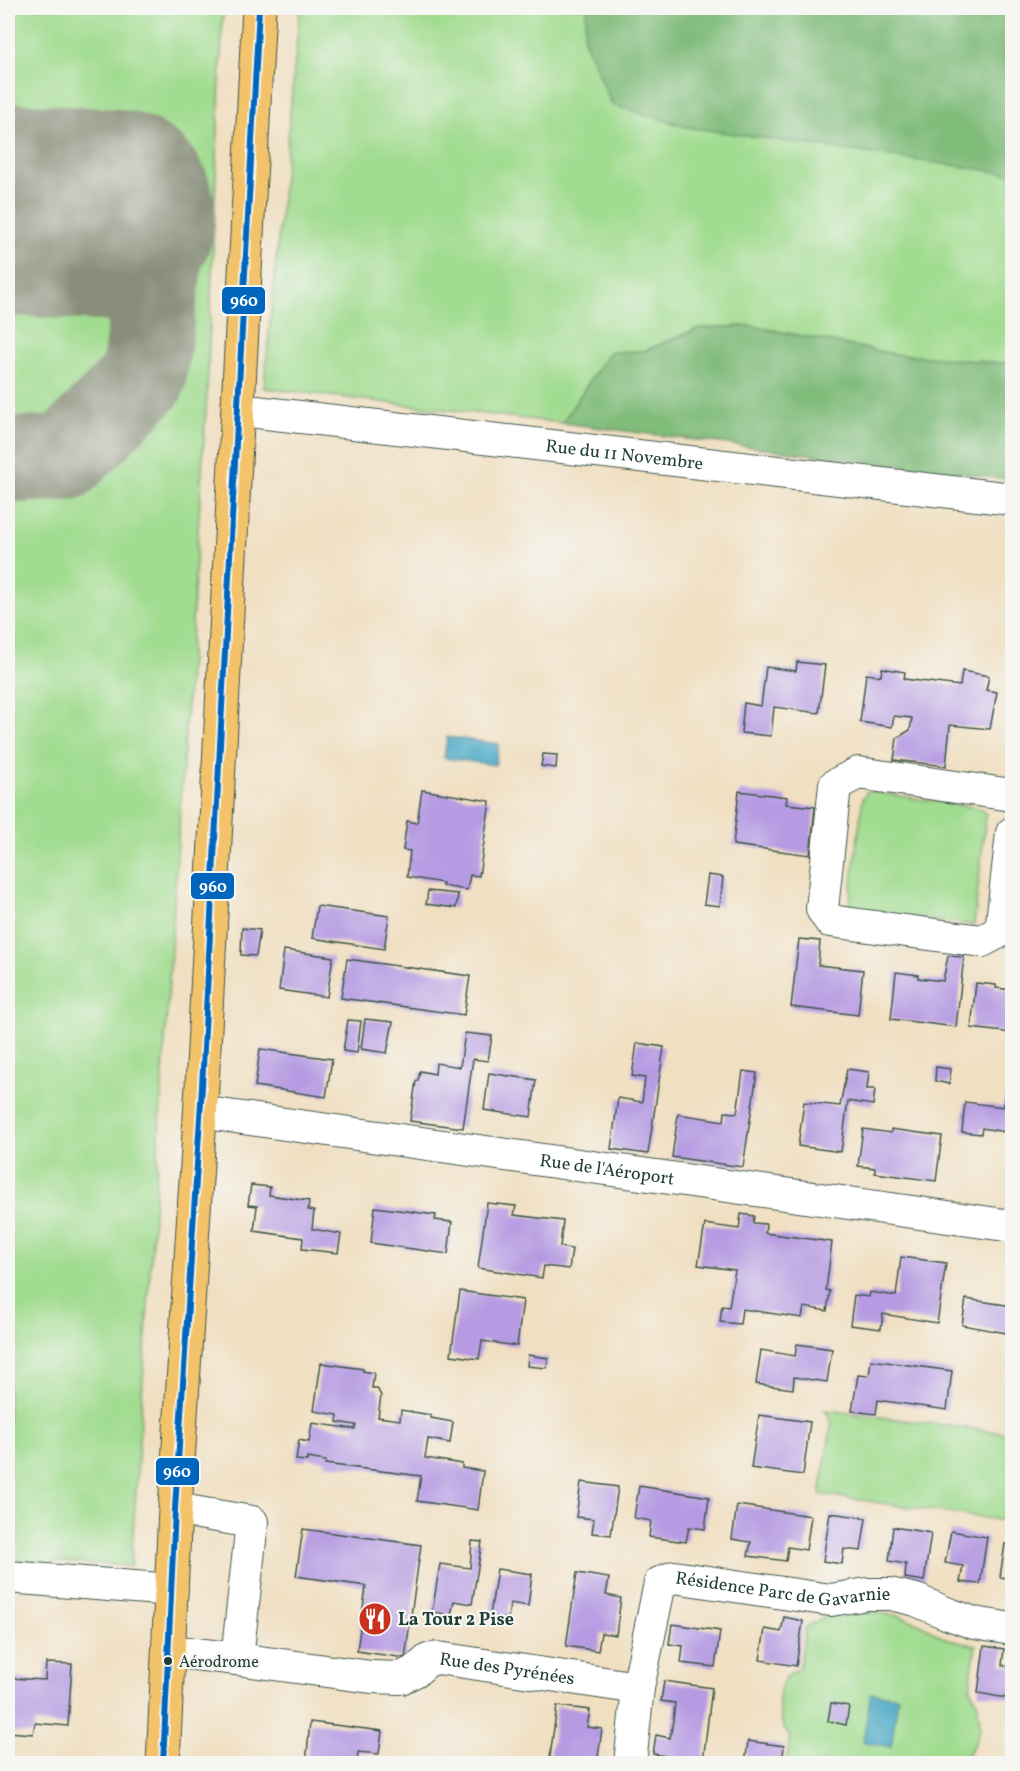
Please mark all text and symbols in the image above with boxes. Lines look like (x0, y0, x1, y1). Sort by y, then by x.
line badge: 960 (221, 286, 266, 315)
text: 960 (230, 291, 258, 313)
street label: Rue du 11 Novembre (544, 434, 705, 477)
line badge: 960 (190, 872, 235, 900)
text: 960 (199, 877, 227, 899)
street label: Rue de l'Aéroport (538, 1149, 676, 1192)
line badge: 960 (155, 1457, 200, 1486)
text: 960 (163, 1462, 191, 1484)
street label: Résidence Parc de Gavarnie (674, 1566, 890, 1614)
restaurant icon: La Tour 2 Pise (357, 1601, 393, 1637)
place label: La Tour 2 Pise (398, 1608, 514, 1633)
street label: Rue des Pyrénées (437, 1647, 576, 1692)
place label: Aérodrome (179, 1652, 259, 1674)
marker: Aérodrome (162, 1655, 174, 1667)

